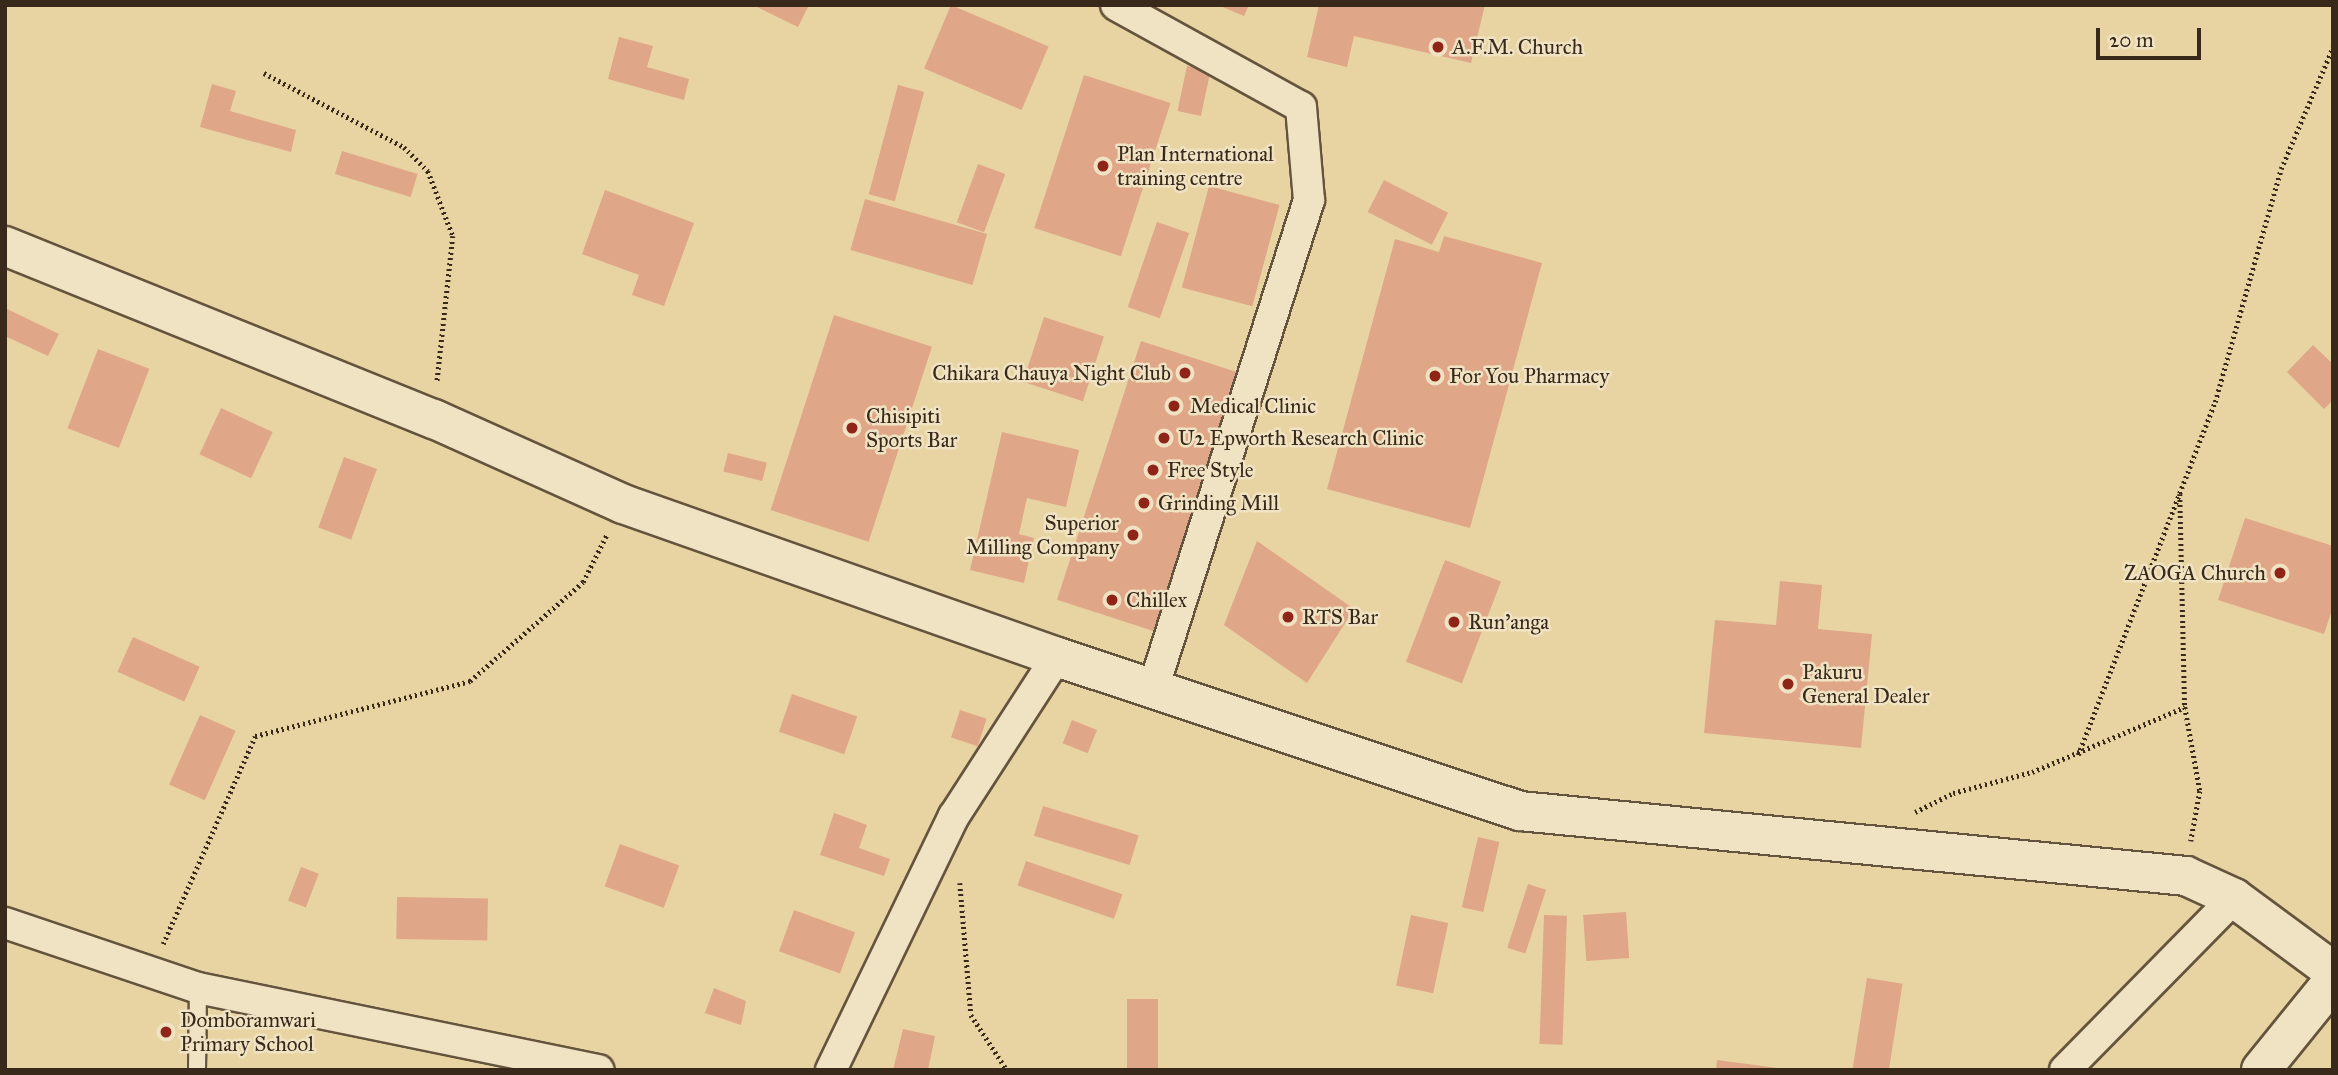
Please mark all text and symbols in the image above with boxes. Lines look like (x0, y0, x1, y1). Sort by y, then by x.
scale bar (2100, 14, 2205, 58)
text: 20 m (2109, 27, 2154, 53)
place label: A.F.M. Church (1452, 34, 1583, 60)
marker: A.F.M. Church (1430, 39, 1446, 55)
place label: Plan International training centre (1117, 141, 1274, 191)
marker: Plan International training centre (1095, 158, 1111, 174)
place label: Chikara Chauya Night Club (932, 360, 1171, 386)
place label: For You Pharmacy (1449, 363, 1609, 389)
marker: Chikara Chauya Night Club (1177, 365, 1193, 381)
marker: For You Pharmacy (1427, 368, 1443, 384)
place label: Medical Clinic (1190, 393, 1316, 419)
marker: Medical Clinic (1164, 396, 1184, 416)
place label: Chisipiti Sports Bar (866, 403, 957, 453)
marker: Chisipiti Sports Bar (844, 420, 860, 436)
place label: U2 Epworth Research Clinic (1178, 425, 1424, 451)
marker: U2 Epworth Research Clinic (1156, 430, 1172, 446)
place label: Free Style (1167, 457, 1254, 483)
marker: Free Style (1145, 462, 1161, 478)
place label: Grinding Mill (1158, 490, 1279, 516)
marker: Grinding Mill (1136, 495, 1152, 511)
place label: Superior Milling Company (966, 510, 1119, 560)
marker: Superior Milling Company (1125, 527, 1141, 543)
place label: ZAOGA Church (2124, 560, 2266, 586)
marker: ZAOGA Church (2272, 565, 2288, 581)
place label: Chillex (1126, 587, 1187, 613)
marker: Chillex (1104, 592, 1120, 608)
place label: RTS Bar (1302, 604, 1378, 630)
marker: RTS Bar (1280, 609, 1296, 625)
place label: Run'anga (1468, 609, 1549, 635)
marker: Run'anga (1446, 614, 1462, 630)
place label: Pakuru General Dealer (1802, 659, 1930, 709)
marker: Pakuru General Dealer (1780, 676, 1796, 692)
place label: Domboramwari Primary School (180, 1007, 316, 1057)
marker: Domboramwari Primary School (158, 1024, 174, 1040)

